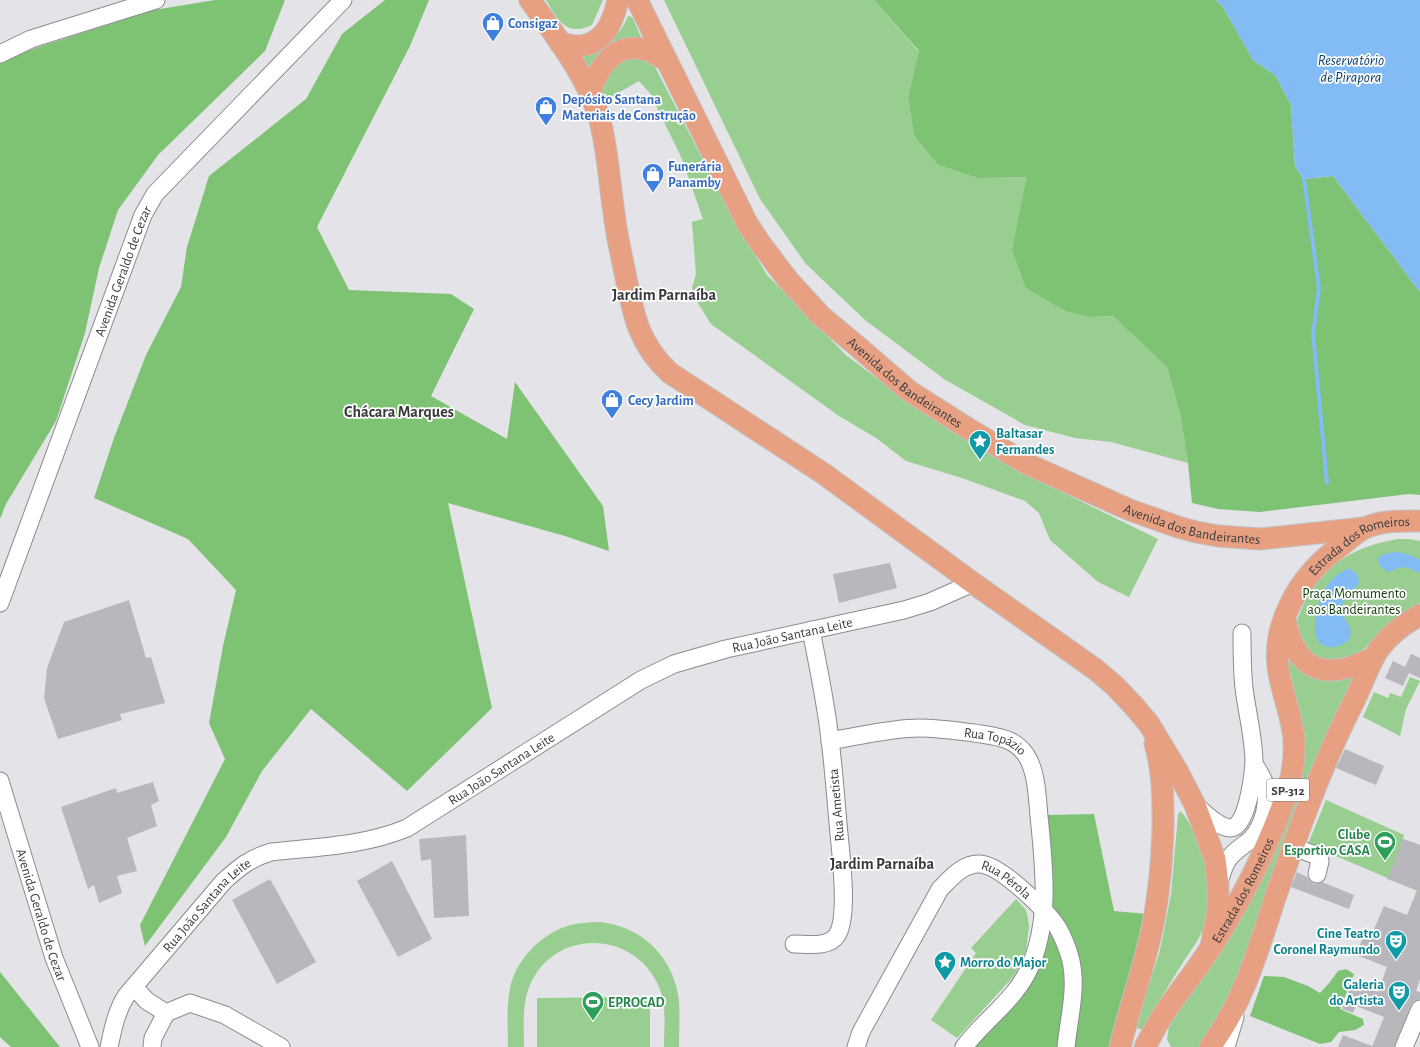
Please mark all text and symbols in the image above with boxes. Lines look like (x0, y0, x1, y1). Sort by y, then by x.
shop icon: Consigaz (480, 10, 506, 43)
place label: Consigaz (508, 17, 558, 31)
water label: Reservatório de Pirapora (1318, 53, 1384, 85)
place label: Depósito Santana Materiais de Construção (562, 93, 696, 123)
shop icon: Depósito Santana Materiais de Construção (533, 94, 559, 127)
place label: Funerária Panamby (668, 160, 722, 190)
shop icon: Funerária Panamby (640, 161, 666, 194)
street label: Avenida Geraldo de Cezar (93, 203, 155, 338)
district label: Jardim Parnaíba (612, 287, 716, 303)
street label: Avenida dos Bandeirantes (844, 335, 964, 431)
shop icon: Cecy Jardim (599, 387, 625, 420)
place label: Cecy Jardim (628, 394, 694, 408)
district label: Chácara Marques (344, 404, 454, 420)
place label: Baltasar Fernandes (996, 427, 1054, 457)
place icon: Baltasar Fernandes (967, 428, 993, 461)
street label: Avenida dos Bandeirantes (1121, 502, 1261, 547)
street label: Estrada dos Romeiros (1306, 515, 1410, 578)
park label: Praça Momumento aos Bandeirantes (1302, 587, 1406, 617)
street label: Rua João Santana Leite (731, 615, 854, 655)
street label: Rua Topázio (963, 726, 1029, 758)
street label: Rua João Santana Leite (446, 730, 557, 808)
street label: Rua Ametista (827, 767, 847, 842)
road number: SP-312 (1267, 779, 1309, 801)
place label: Clube Esportivo CASA (1284, 828, 1371, 858)
sports icon: Clube Esportivo CASA (1372, 829, 1398, 862)
street label: Estrada dos Romeiros (1210, 836, 1277, 946)
street label: Avenida Geraldo de Cezar (13, 847, 69, 984)
street label: Rua João Santana Leite (161, 856, 254, 955)
district label: Jardim Parnaíba (830, 856, 934, 872)
street label: Rua Pérola (980, 858, 1034, 903)
place label: Cine Teatro Coronel Raymundo (1273, 927, 1380, 957)
theatre icon: Cine Teatro Coronel Raymundo (1383, 928, 1409, 961)
place icon: Morro do Major (932, 949, 958, 982)
place label: Morro do Major (960, 956, 1047, 970)
place label: Galeria do Artista (1329, 978, 1384, 1008)
theatre icon: Galeria do Artista (1386, 979, 1412, 1012)
sports icon: EPROCAD (580, 989, 606, 1022)
place label: EPROCAD (608, 996, 665, 1010)

